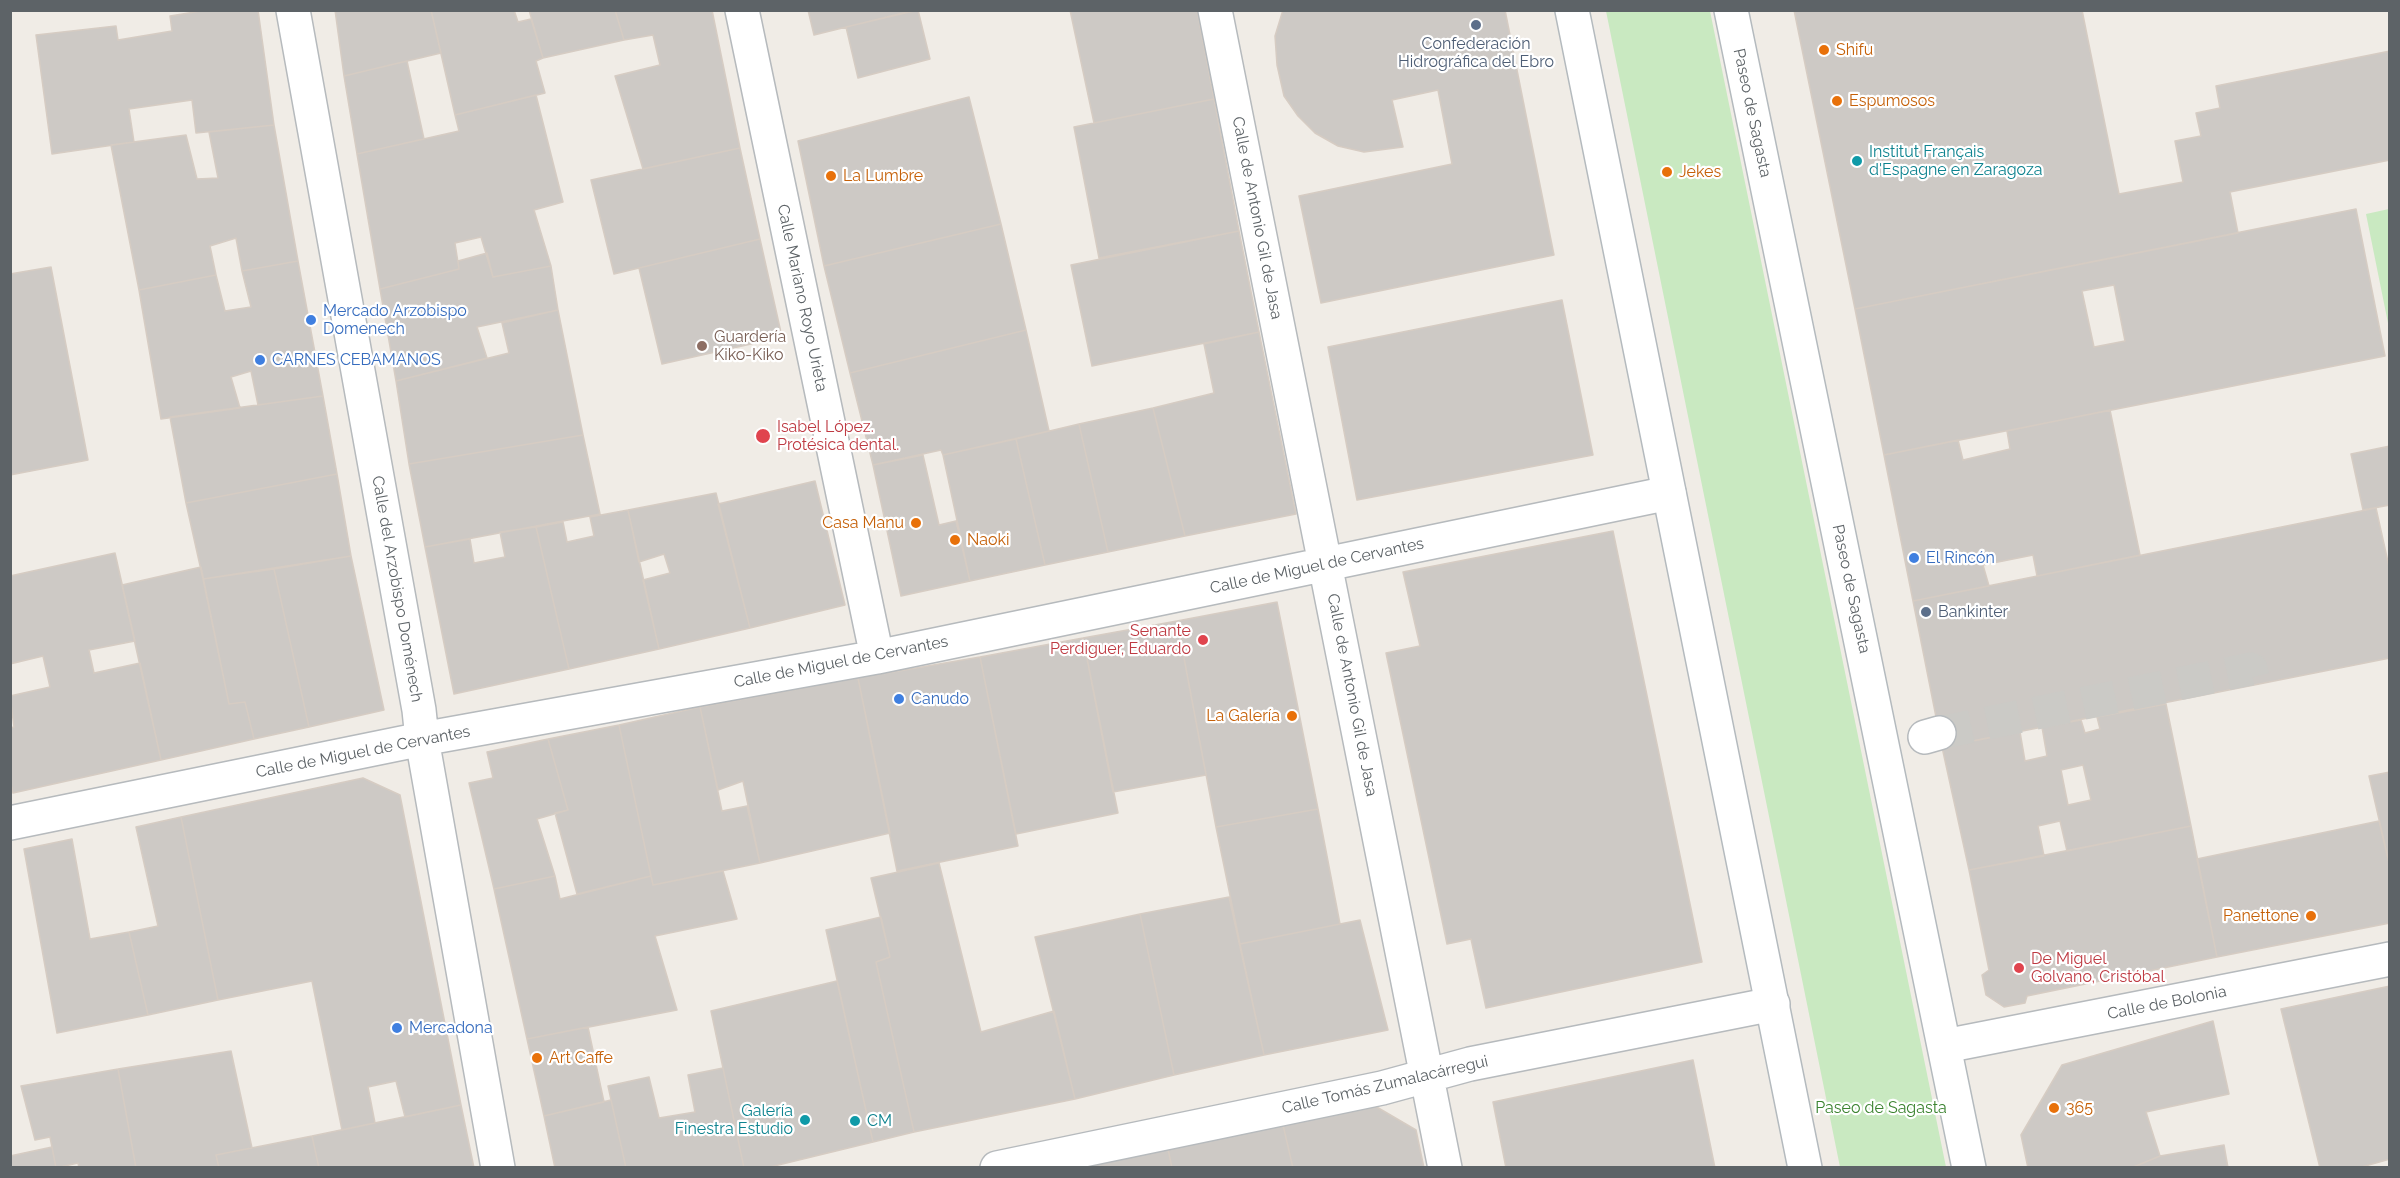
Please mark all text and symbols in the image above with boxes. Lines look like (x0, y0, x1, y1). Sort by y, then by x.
marker: Confederación Hidrográfica del Ebro (1469, 18, 1483, 32)
place label: Confederación Hidrográfica del Ebro (1398, 34, 1554, 72)
place label: Shifu (1836, 40, 1873, 60)
marker: Shifu (1817, 43, 1831, 57)
street label: Paseo de Sagasta (1729, 47, 1775, 179)
place label: Espumosos (1849, 91, 1935, 111)
marker: Espumosos (1830, 94, 1844, 108)
street label: Calle de Antonio Gil de Jasa (1228, 115, 1286, 321)
place label: Institut Français d'Espagne en Zaragoza (1869, 142, 2043, 180)
marker: Institut Français d'Espagne en Zaragoza (1850, 154, 1864, 168)
place label: Jekes (1679, 162, 1721, 182)
marker: Jekes (1660, 165, 1674, 179)
place label: La Lumbre (843, 166, 923, 186)
marker: La Lumbre (824, 169, 838, 183)
street label: Calle Mariano Royo Urieta (773, 203, 831, 393)
place label: Mercado Arzobispo Domenech (323, 301, 467, 339)
marker: Mercado Arzobispo Domenech (304, 313, 318, 327)
place label: Guardería Kiko-Kiko (714, 327, 786, 365)
marker: Guardería Kiko-Kiko (695, 339, 709, 353)
place label: CARNES CEBAMANOS (272, 350, 441, 370)
marker: CARNES CEBAMANOS (253, 353, 267, 367)
place label: Isabel López. Protésica dental. (777, 417, 899, 455)
marker: Isabel López. Protésica dental. (754, 427, 772, 445)
street label: Calle del Arzobispo Doménech (368, 474, 426, 704)
place label: Casa Manu (822, 513, 904, 533)
marker: Casa Manu (909, 516, 923, 530)
street label: Paseo de Sagasta (1828, 523, 1874, 655)
place label: Naoki (967, 530, 1009, 550)
marker: Naoki (948, 533, 962, 547)
street label: Calle de Miguel de Cervantes (1208, 534, 1426, 598)
place label: El Rincón (1926, 548, 1995, 568)
marker: El Rincón (1907, 551, 1921, 565)
street label: Calle de Antonio Gil de Jasa (1323, 592, 1381, 798)
place label: Bankinter (1938, 602, 2008, 622)
marker: Bankinter (1919, 605, 1933, 619)
place label: Senante Perdiguer, Eduardo (1050, 621, 1191, 659)
street label: Calle de Miguel de Cervantes (732, 632, 950, 692)
marker: Senante Perdiguer, Eduardo (1196, 633, 1210, 647)
place label: Canudo (911, 689, 969, 709)
marker: Canudo (892, 692, 906, 706)
place label: La Galería (1206, 706, 1280, 726)
marker: La Galería (1285, 709, 1299, 723)
street label: Calle de Miguel de Cervantes (254, 722, 472, 782)
place label: Panettone (2223, 906, 2299, 926)
marker: Panettone (2304, 909, 2318, 923)
place label: De Miguel Golvano, Cristóbal (2031, 949, 2165, 987)
marker: De Miguel Golvano, Cristóbal (2012, 961, 2026, 975)
street label: Calle de Bolonia (2106, 982, 2228, 1024)
place label: Mercadona (409, 1018, 493, 1038)
marker: Mercadona (390, 1021, 404, 1035)
place label: Art Caffe (549, 1048, 613, 1068)
marker: Art Caffe (530, 1051, 544, 1065)
street label: Calle Tomás Zumalacárregui (1280, 1052, 1490, 1118)
park label: Paseo de Sagasta (1815, 1098, 1947, 1118)
place label: 365 (2066, 1098, 2093, 1118)
place label: Galería Finestra Estudio (675, 1101, 793, 1139)
marker: 365 (2047, 1101, 2061, 1115)
place label: CM (867, 1111, 892, 1131)
marker: Galería Finestra Estudio (798, 1113, 812, 1127)
marker: CM (848, 1114, 862, 1128)

